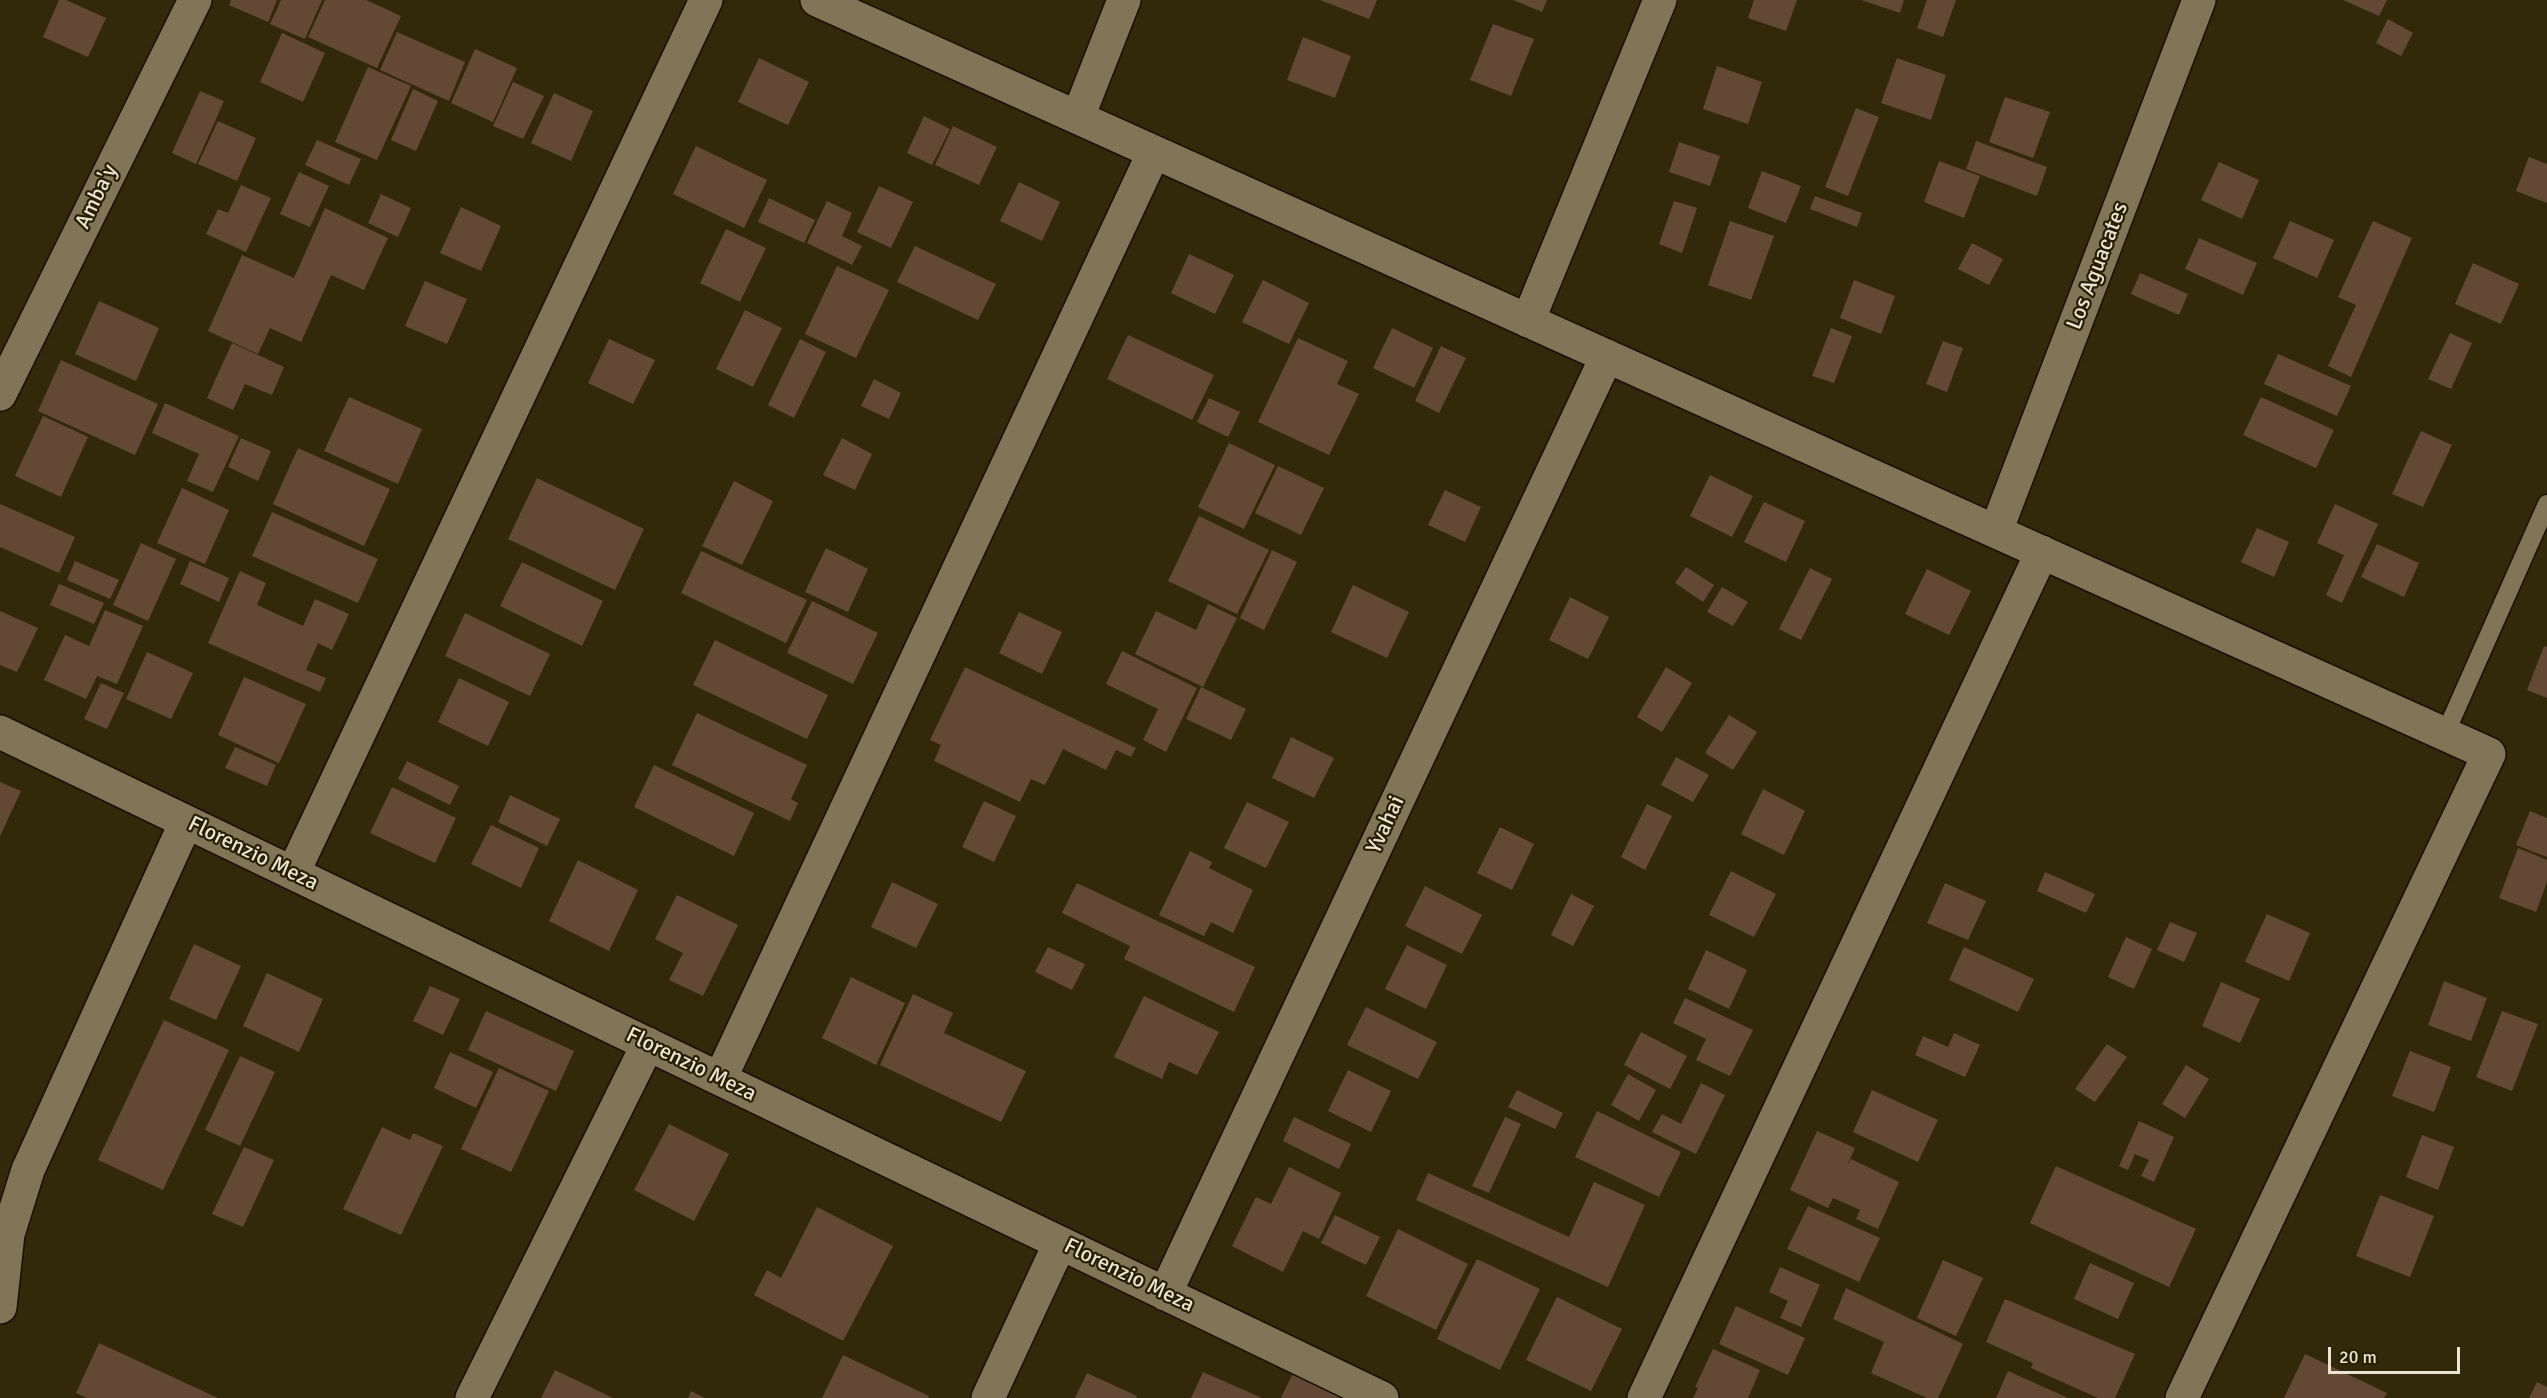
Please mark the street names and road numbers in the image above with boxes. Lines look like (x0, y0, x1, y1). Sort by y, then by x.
street label: Amba'y (70, 160, 124, 234)
street label: Los Aguacates (2062, 199, 2134, 333)
street label: Yvahai (1361, 792, 1411, 858)
street label: Florenzio Meza (184, 811, 322, 897)
street label: Florenzio Meza (622, 1022, 760, 1108)
street label: Florenzio Meza (1060, 1233, 1198, 1319)

